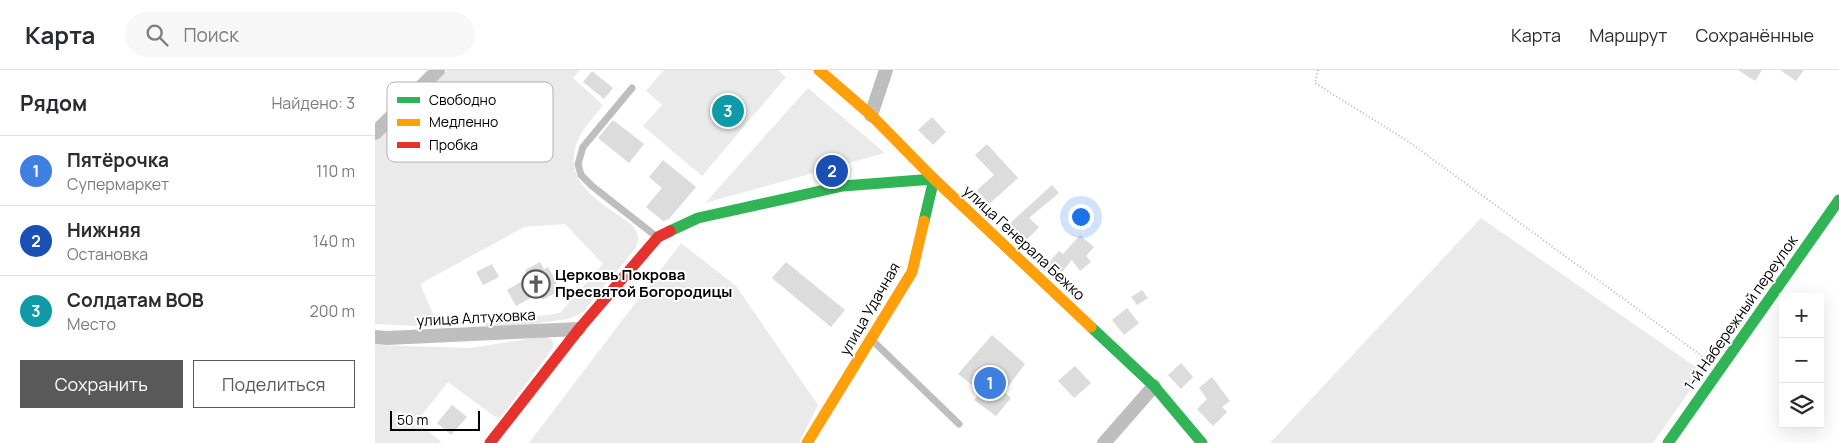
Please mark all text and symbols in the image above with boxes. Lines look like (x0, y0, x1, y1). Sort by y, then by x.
search box (125, 12, 475, 57)
text: Карта (25, 18, 95, 51)
icon: search (143, 21, 171, 49)
text: Поиск (183, 22, 239, 48)
text: Карта (1511, 23, 1561, 47)
text: Маршрут (1589, 23, 1667, 47)
text: Сохранённые (1695, 23, 1814, 47)
legend (387, 82, 553, 162)
text: Рядом (20, 89, 87, 117)
text: Свободно (429, 90, 496, 109)
text: Найдено: 3 (271, 92, 355, 114)
pin: 3 (712, 92, 744, 130)
text: Медленно (429, 112, 498, 131)
text: Пробка (429, 135, 478, 154)
text: Пятёрочка (67, 147, 169, 173)
pin: 2 (816, 152, 848, 190)
text: 1 (32, 160, 40, 182)
text: 110 m (316, 160, 355, 182)
text: Супермаркет (67, 173, 169, 195)
street label: улица Генерала Бежко (959, 180, 1090, 305)
your location (1068, 204, 1094, 230)
text: Нижняя (67, 217, 141, 243)
text: 2 (31, 230, 41, 252)
text: 140 m (313, 230, 355, 252)
street label: 1-й Набережный переулок (1679, 230, 1803, 395)
text: Остановка (67, 243, 148, 265)
street label: улица Удачная (834, 258, 905, 359)
place label: Церковь Покрова Пресвятой Богородицы (555, 264, 732, 302)
church icon: Церковь Покрова Пресвятой Богородицы (521, 269, 551, 299)
text: Солдатам ВОВ (67, 287, 204, 313)
map controls (1779, 293, 1824, 428)
button: + (1779, 293, 1824, 338)
text: 3 (31, 300, 41, 322)
text: 200 m (310, 300, 355, 322)
street label: улица Алтуховка (416, 304, 536, 331)
text: Место (67, 313, 116, 335)
button: − (1779, 338, 1824, 383)
button: Сохранить (20, 360, 183, 408)
button: Поделиться (193, 360, 355, 408)
pin: 1 (974, 364, 1006, 402)
button: layers (1779, 383, 1824, 428)
scale bar (390, 408, 480, 431)
text: 50 m (397, 410, 428, 429)

